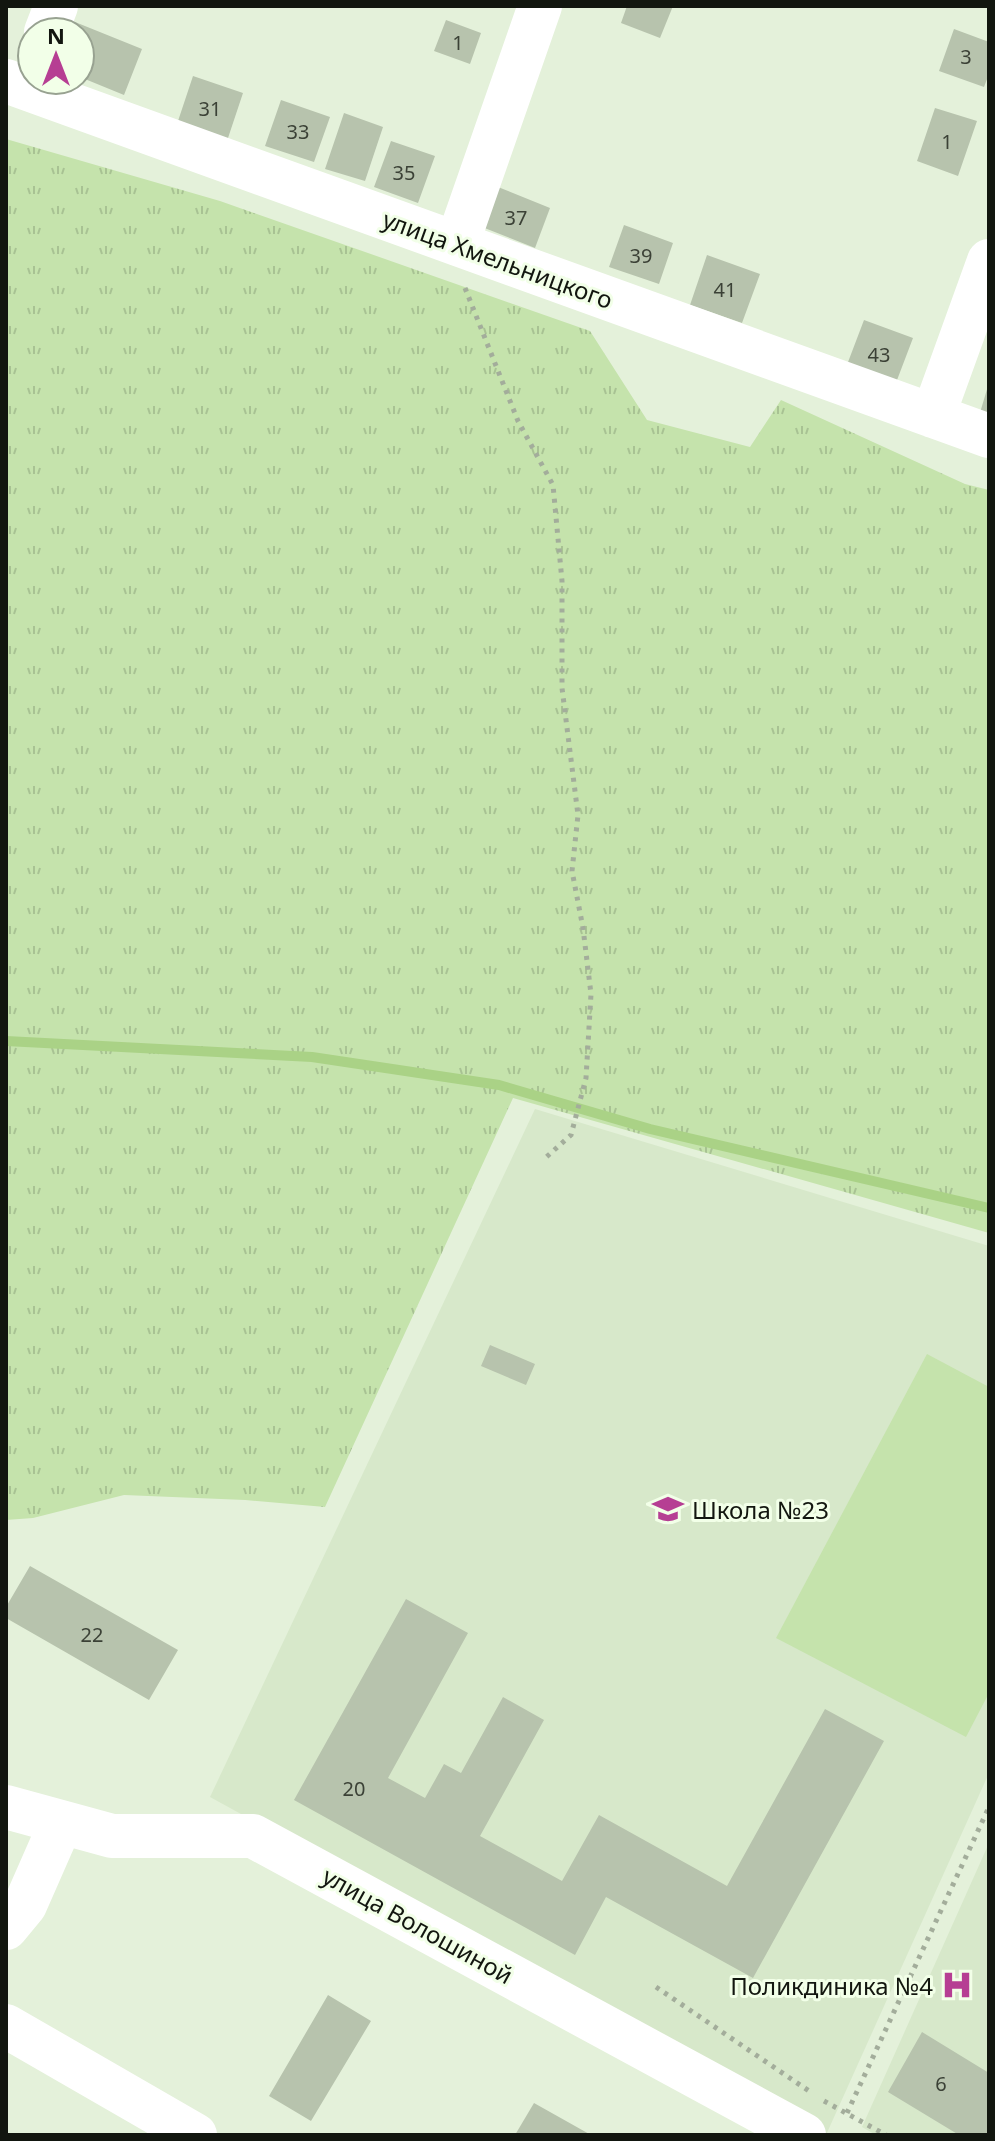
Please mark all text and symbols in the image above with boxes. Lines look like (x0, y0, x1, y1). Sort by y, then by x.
north arrow (16, 16, 96, 96)
text: N (47, 20, 65, 50)
house number: 1 (452, 29, 464, 56)
house number: 3 (960, 43, 972, 70)
house number: 31 (199, 95, 221, 122)
house number: 33 (287, 118, 309, 145)
house number: 1 (941, 128, 953, 155)
house number: 35 (393, 159, 415, 186)
street label: улица Хмельницкого (378, 202, 618, 316)
house number: 37 (505, 204, 527, 231)
house number: 39 (630, 242, 652, 269)
house number: 41 (714, 276, 736, 303)
house number: 43 (868, 341, 890, 368)
school or university icon: Школа №23 (651, 1492, 685, 1526)
place label: Школа №23 (692, 1493, 829, 1526)
house number: 22 (81, 1621, 103, 1648)
house number: 20 (343, 1775, 365, 1802)
street label: улица Волошиной (317, 1859, 519, 1991)
hospital icon: Поликдиника №4 (940, 1968, 974, 2002)
place label: Поликдиника №4 (730, 1969, 933, 2002)
house number: 6 (935, 2070, 947, 2097)

